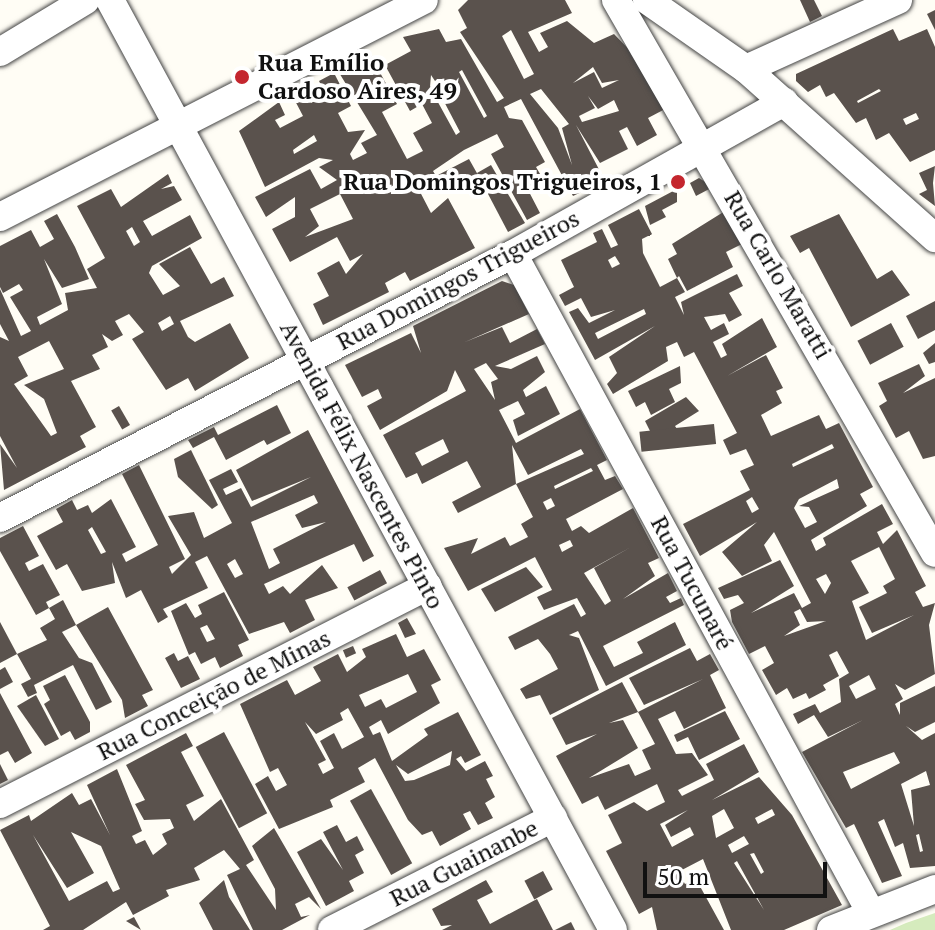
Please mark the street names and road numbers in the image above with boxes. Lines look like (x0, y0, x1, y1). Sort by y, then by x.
street label: Rua Carlo Maratti (718, 186, 838, 364)
street label: Rua Domingos Trigueiros (332, 204, 584, 356)
street label: Avenida Félix Nascentes Pinto (274, 316, 450, 614)
street label: Rua Tucunaré (645, 511, 739, 655)
street label: Rua Conceição de Minas (93, 624, 335, 766)
street label: Rua Guainanbe (385, 813, 543, 913)

